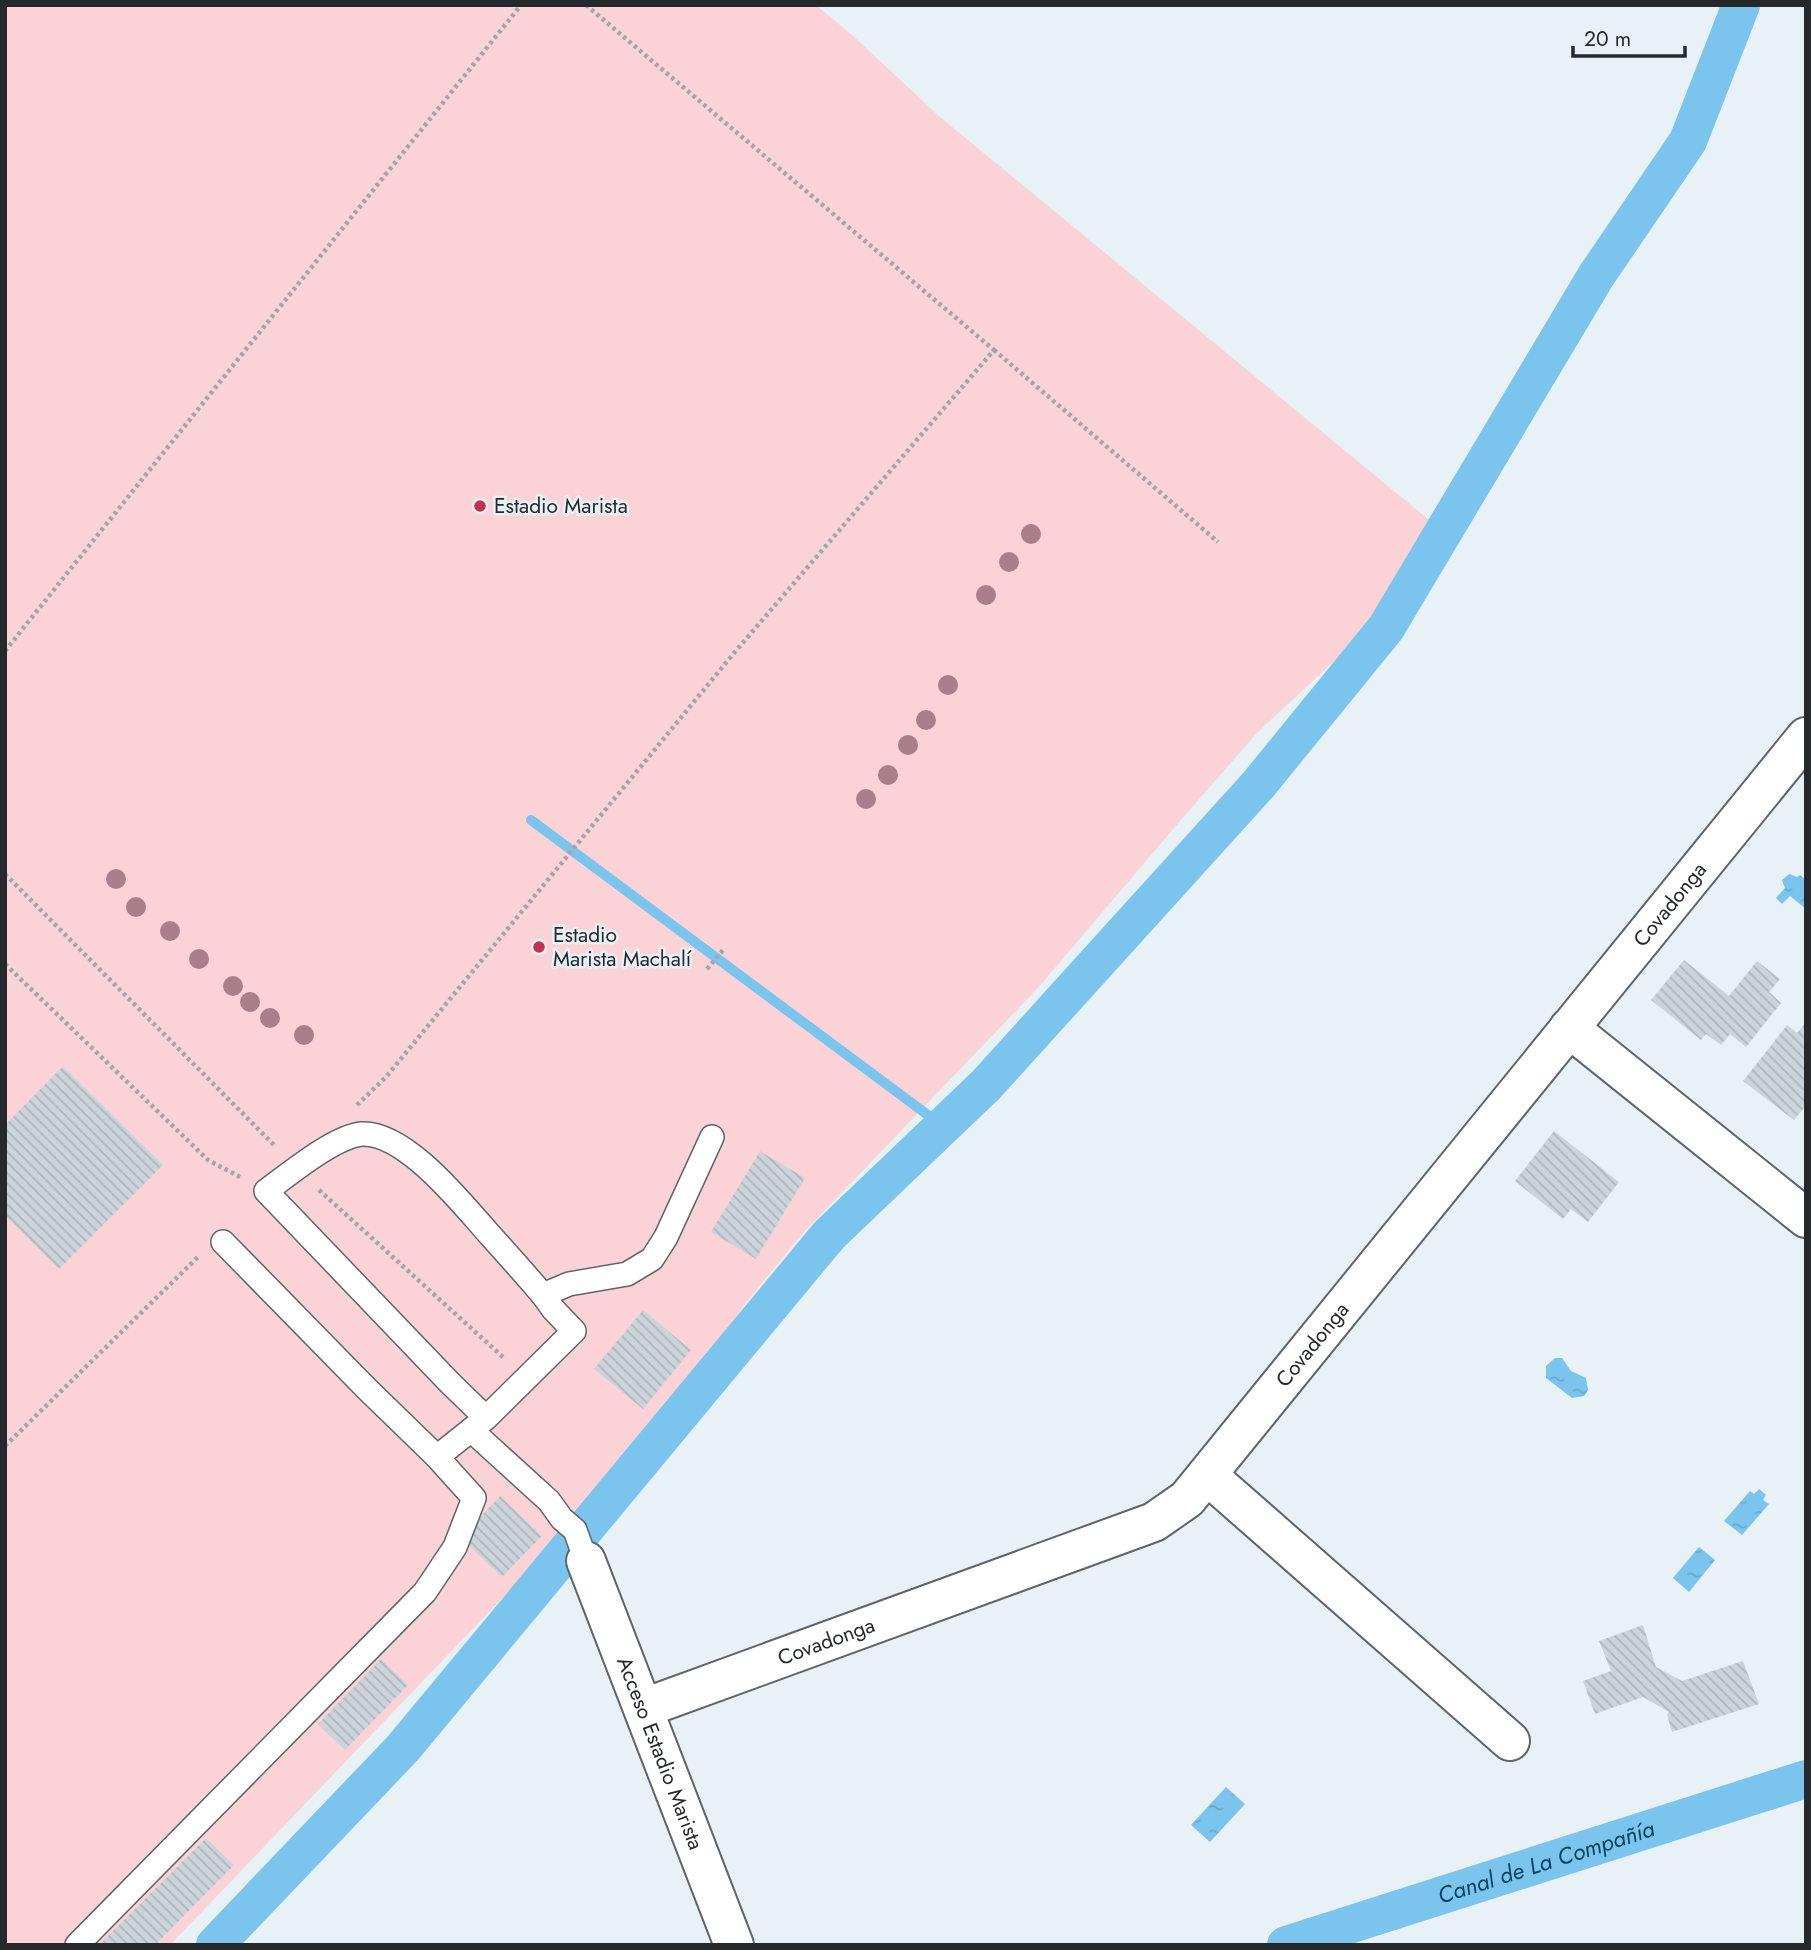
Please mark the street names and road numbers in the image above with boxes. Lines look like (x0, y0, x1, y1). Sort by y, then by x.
street label: Covadonga (1626, 856, 1714, 953)
street label: Covadonga (1269, 1296, 1356, 1393)
street label: Covadonga (773, 1610, 879, 1673)
street label: Acceso Estadio Marista (609, 1652, 711, 1854)

